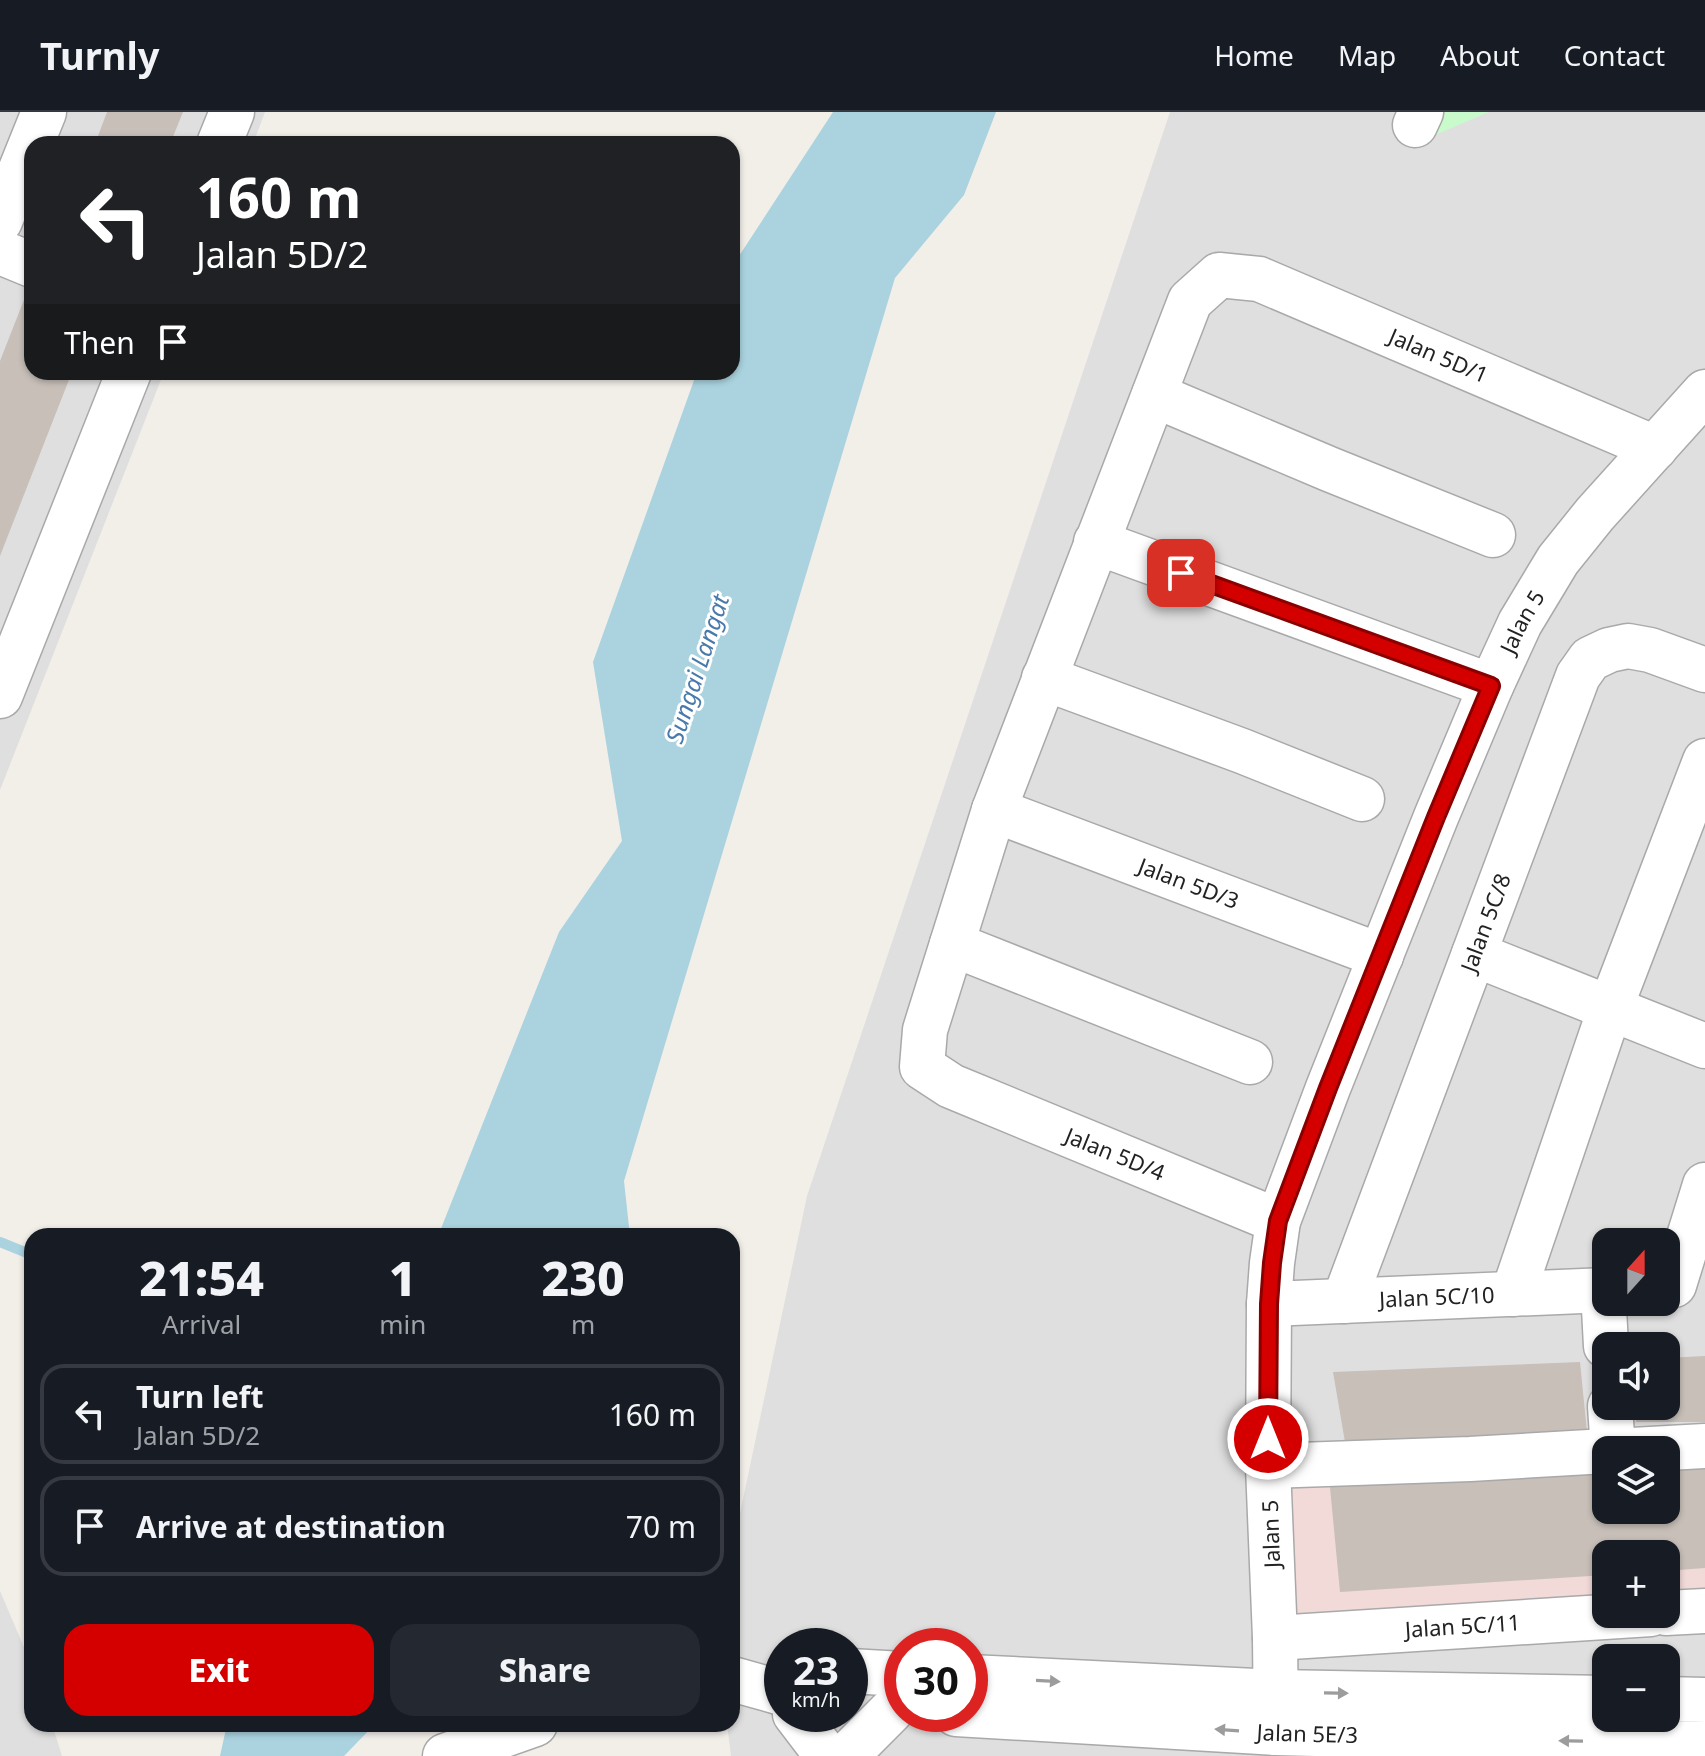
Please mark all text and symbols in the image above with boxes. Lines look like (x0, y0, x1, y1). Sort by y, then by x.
text: Turnly (40, 29, 159, 81)
text: Home (1214, 36, 1294, 74)
text: Map (1338, 36, 1396, 74)
text: About (1440, 36, 1520, 74)
text: Contact (1564, 36, 1665, 74)
text: 160 m (196, 158, 361, 234)
icon: left (64, 168, 168, 272)
text: Jalan 5D/2 (196, 230, 368, 279)
icon: arrive (151, 320, 195, 364)
street label: Jalan 5D/1 (1383, 320, 1493, 389)
text: Then (64, 322, 135, 363)
pin (1147, 539, 1215, 607)
icon: arrive (1159, 551, 1203, 595)
street label: Jalan 5 (1491, 584, 1551, 660)
water label: Sungai Langat (657, 589, 736, 747)
street label: Jalan 5D/3 (1133, 849, 1243, 915)
street label: Jalan 5C/8 (1452, 869, 1517, 978)
street label: Jalan 5D/4 (1059, 1119, 1170, 1187)
north arrow (1592, 1228, 1680, 1316)
map controls (1592, 1228, 1680, 1732)
text: 21:54 (139, 1245, 264, 1310)
text: 1 (389, 1245, 417, 1310)
text: 230 (542, 1245, 625, 1310)
street label: Jalan 5C/10 (1376, 1279, 1495, 1313)
text: Arrival (162, 1306, 241, 1342)
text: min (379, 1306, 426, 1342)
text: m (571, 1306, 595, 1342)
button: sound (1592, 1332, 1680, 1420)
text: Turn left (136, 1376, 264, 1417)
icon: left (68, 1392, 112, 1436)
text: 160 m (609, 1394, 696, 1435)
position arrow (1226, 1397, 1310, 1481)
text: Jalan 5D/2 (136, 1417, 260, 1453)
button: layers (1592, 1436, 1680, 1524)
street label: Jalan 5 (1254, 1499, 1286, 1571)
icon: arrive (68, 1504, 112, 1548)
text: Arrive at destination (136, 1506, 446, 1547)
text: 70 m (626, 1506, 696, 1547)
button: + (1592, 1540, 1680, 1628)
street label: Jalan 5C/11 (1402, 1606, 1521, 1644)
button: Exit (64, 1624, 374, 1716)
button: Share (390, 1624, 700, 1716)
speed limit sign: 30 (884, 1628, 988, 1732)
text: 23 (793, 1642, 839, 1697)
button: − (1592, 1644, 1680, 1732)
one-way arrow (1036, 1675, 1061, 1688)
text: km/h (791, 1686, 841, 1713)
one-way arrow (1324, 1687, 1349, 1699)
street label: Jalan 5E/3 (1254, 1716, 1358, 1749)
one-way arrow (1214, 1723, 1239, 1736)
one-way arrow (1558, 1735, 1583, 1748)

